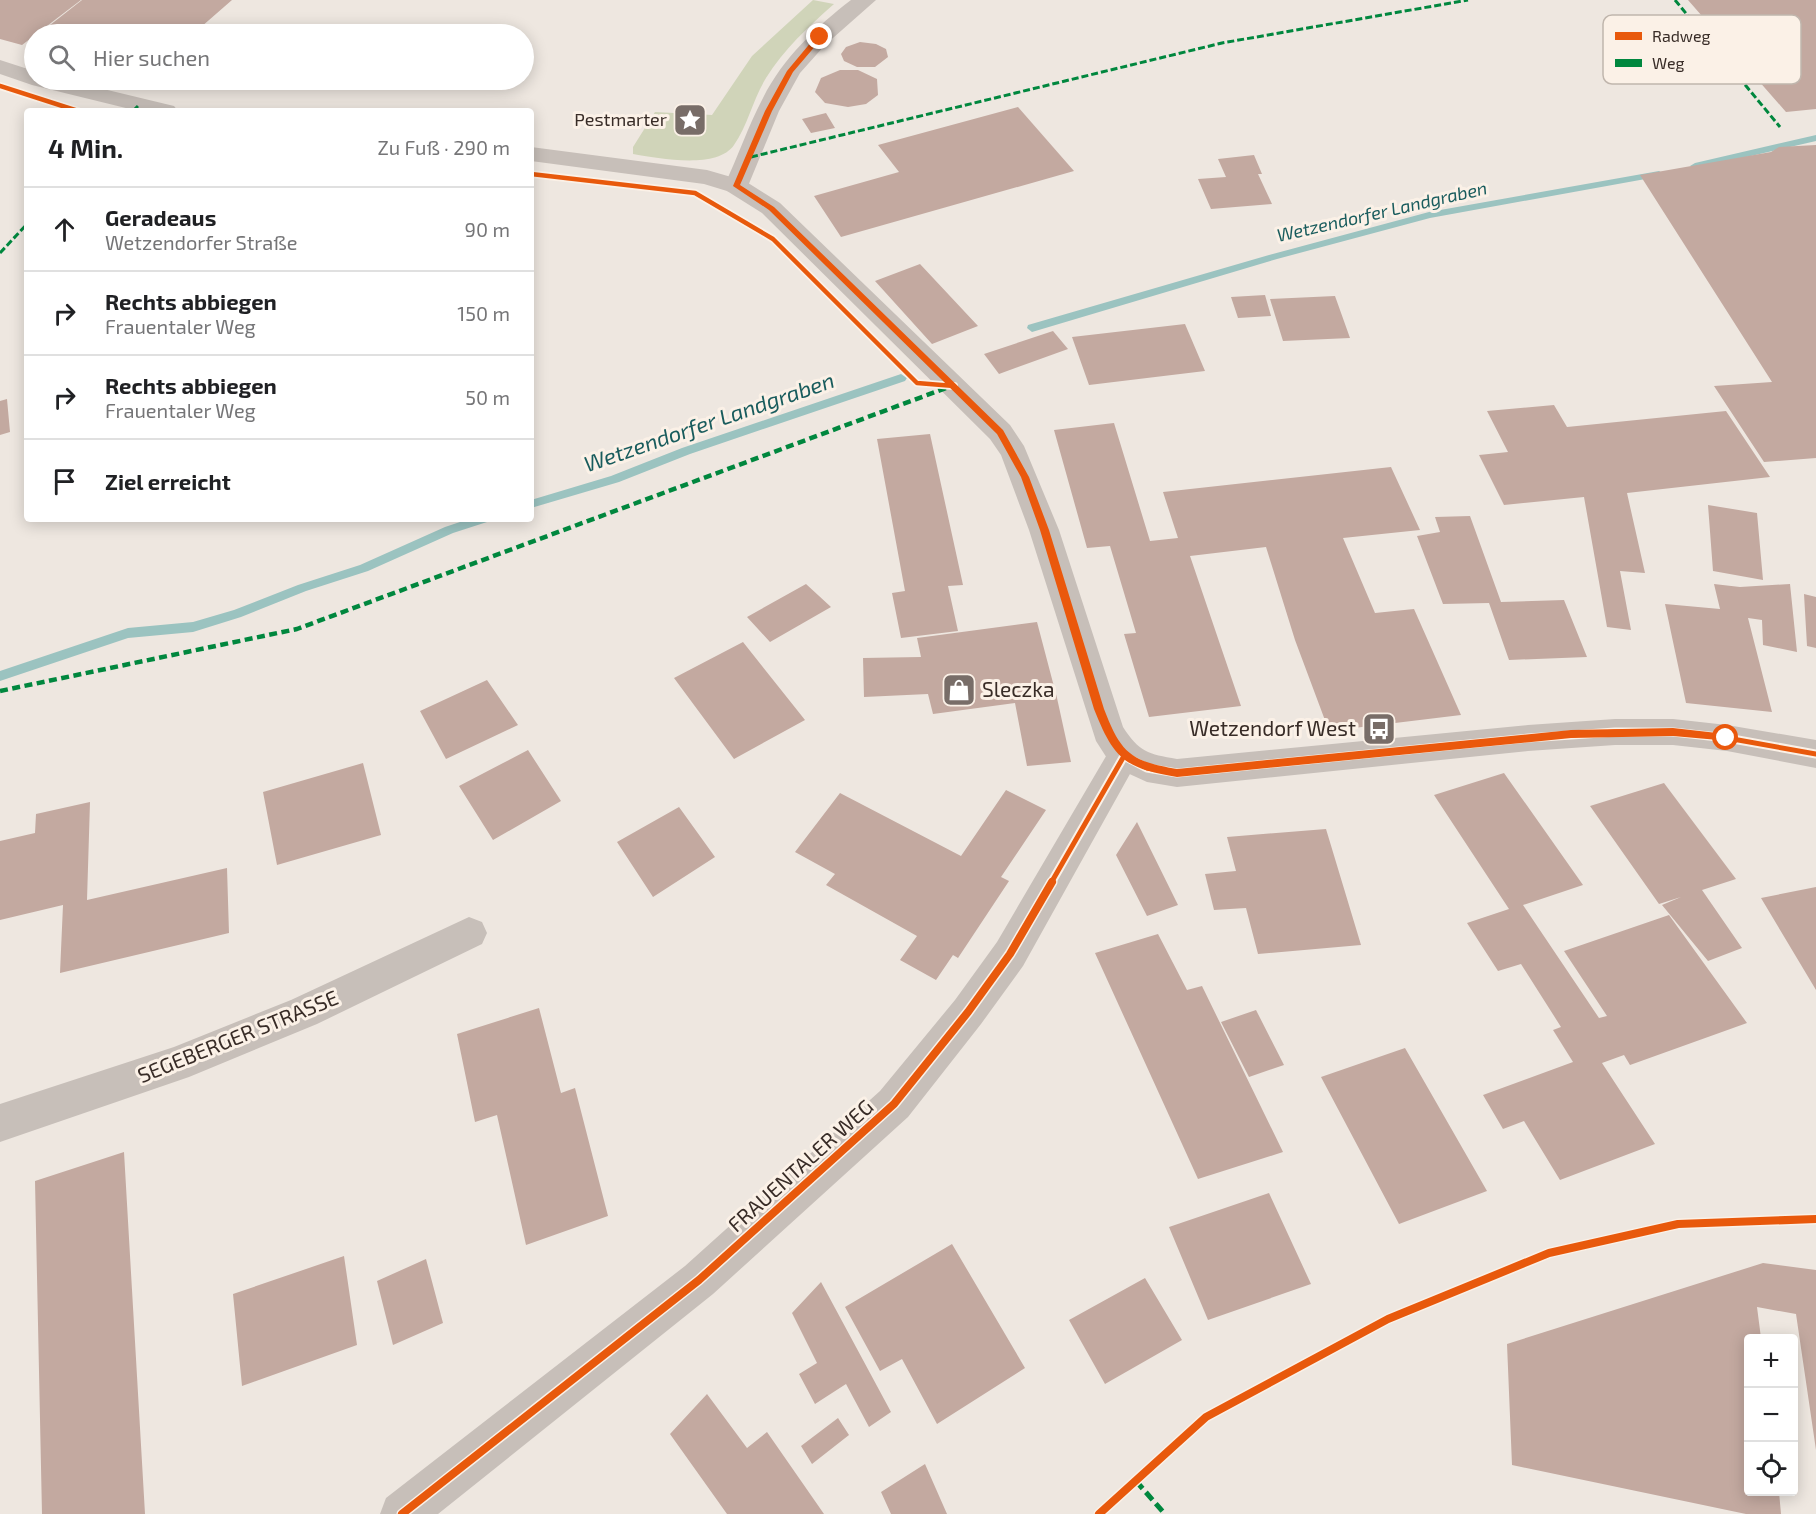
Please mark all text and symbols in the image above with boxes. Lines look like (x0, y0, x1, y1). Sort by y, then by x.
legend (1603, 15, 1801, 84)
route end (806, 23, 832, 49)
search box (24, 24, 534, 90)
text: Radweg (1652, 26, 1711, 45)
icon: search (45, 41, 78, 74)
text: Hier suchen (93, 44, 210, 70)
text: Weg (1652, 53, 1684, 72)
place icon: Pestmarter (672, 102, 708, 138)
place label: Pestmarter (574, 108, 667, 130)
text: 4 Min. (48, 132, 123, 163)
text: Zu Fuß · 290 m (377, 135, 510, 159)
water label: Wetzendorfer Landgraben (1274, 176, 1489, 246)
text: Geradeaus (105, 204, 216, 230)
icon: ahead (48, 213, 81, 246)
text: 90 m (465, 217, 510, 241)
text: Wetzendorfer Straße (105, 230, 298, 254)
text: Rechts abbiegen (105, 288, 277, 314)
icon: right (48, 297, 81, 330)
text: 150 m (457, 301, 510, 325)
text: Frauentaler Weg (105, 314, 256, 338)
water label: Wetzendorfer Landgraben (580, 366, 837, 476)
text: Rechts abbiegen (105, 372, 277, 398)
icon: right (48, 381, 81, 414)
text: 50 m (465, 385, 510, 409)
text: Frauentaler Weg (105, 398, 256, 422)
icon: arrive (48, 465, 81, 498)
text: Ziel erreicht (105, 468, 231, 494)
shop icon: Sleczka (941, 672, 977, 708)
place label: Sleczka (982, 676, 1055, 701)
bus stop icon: Wetzendorf West (1361, 711, 1397, 747)
place label: Wetzendorf West (1189, 715, 1356, 740)
route start (1712, 724, 1738, 750)
street label: SEGEBERGER STRASSE (134, 984, 341, 1087)
street label: FRAUENTALER WEG (722, 1093, 878, 1237)
map controls (1744, 1334, 1798, 1496)
button: + (1744, 1334, 1798, 1388)
button: − (1744, 1388, 1798, 1442)
button: locate (1744, 1442, 1798, 1496)

